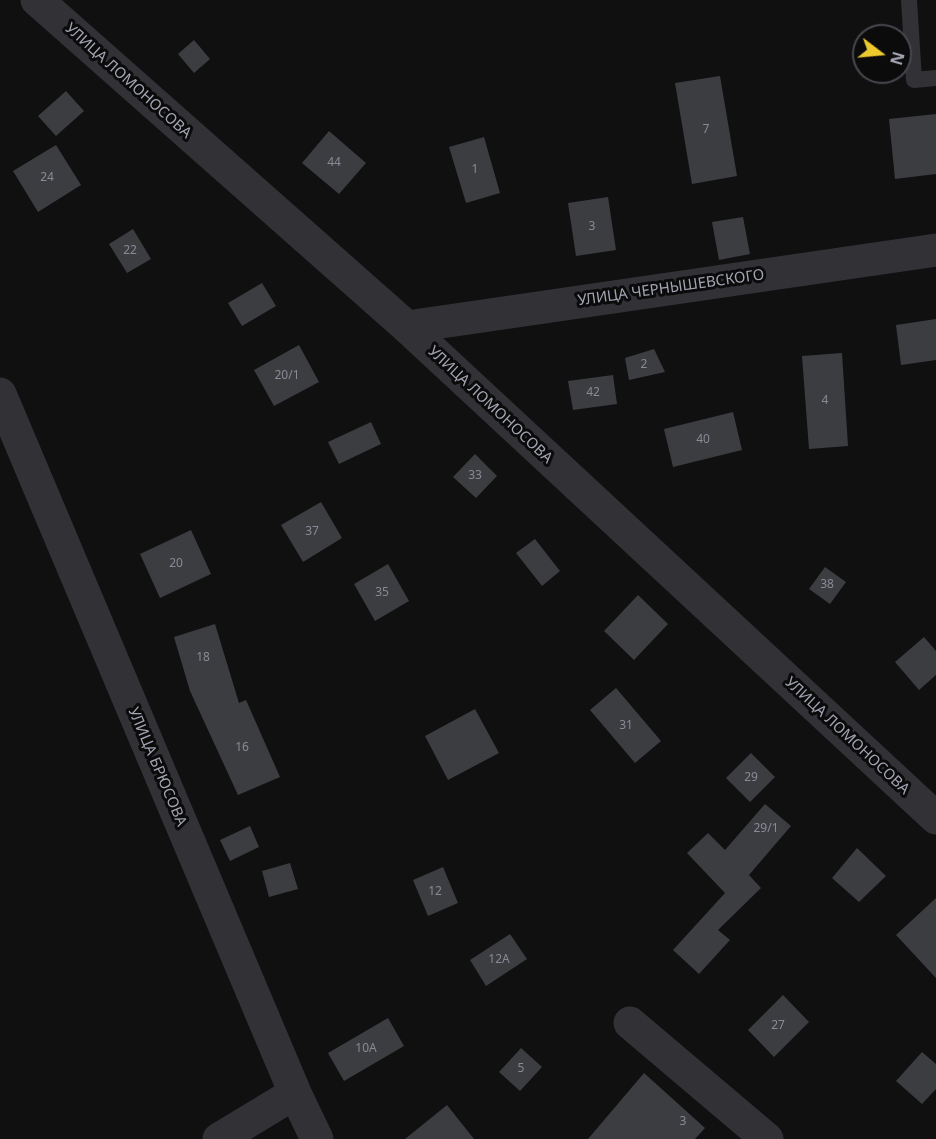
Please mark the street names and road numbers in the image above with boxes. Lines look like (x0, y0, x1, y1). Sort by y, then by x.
street label: УЛИЦА ЛОМОНОСОВА (61, 20, 195, 142)
street label: УЛИЦА ЧЕРНЫШЕВСКОГО (577, 266, 765, 310)
street label: УЛИЦА ЛОМОНОСОВА (424, 343, 556, 467)
street label: УЛИЦА ЛОМОНОСОВА (781, 674, 913, 798)
street label: УЛИЦА БРЮСОВА (124, 705, 190, 829)

